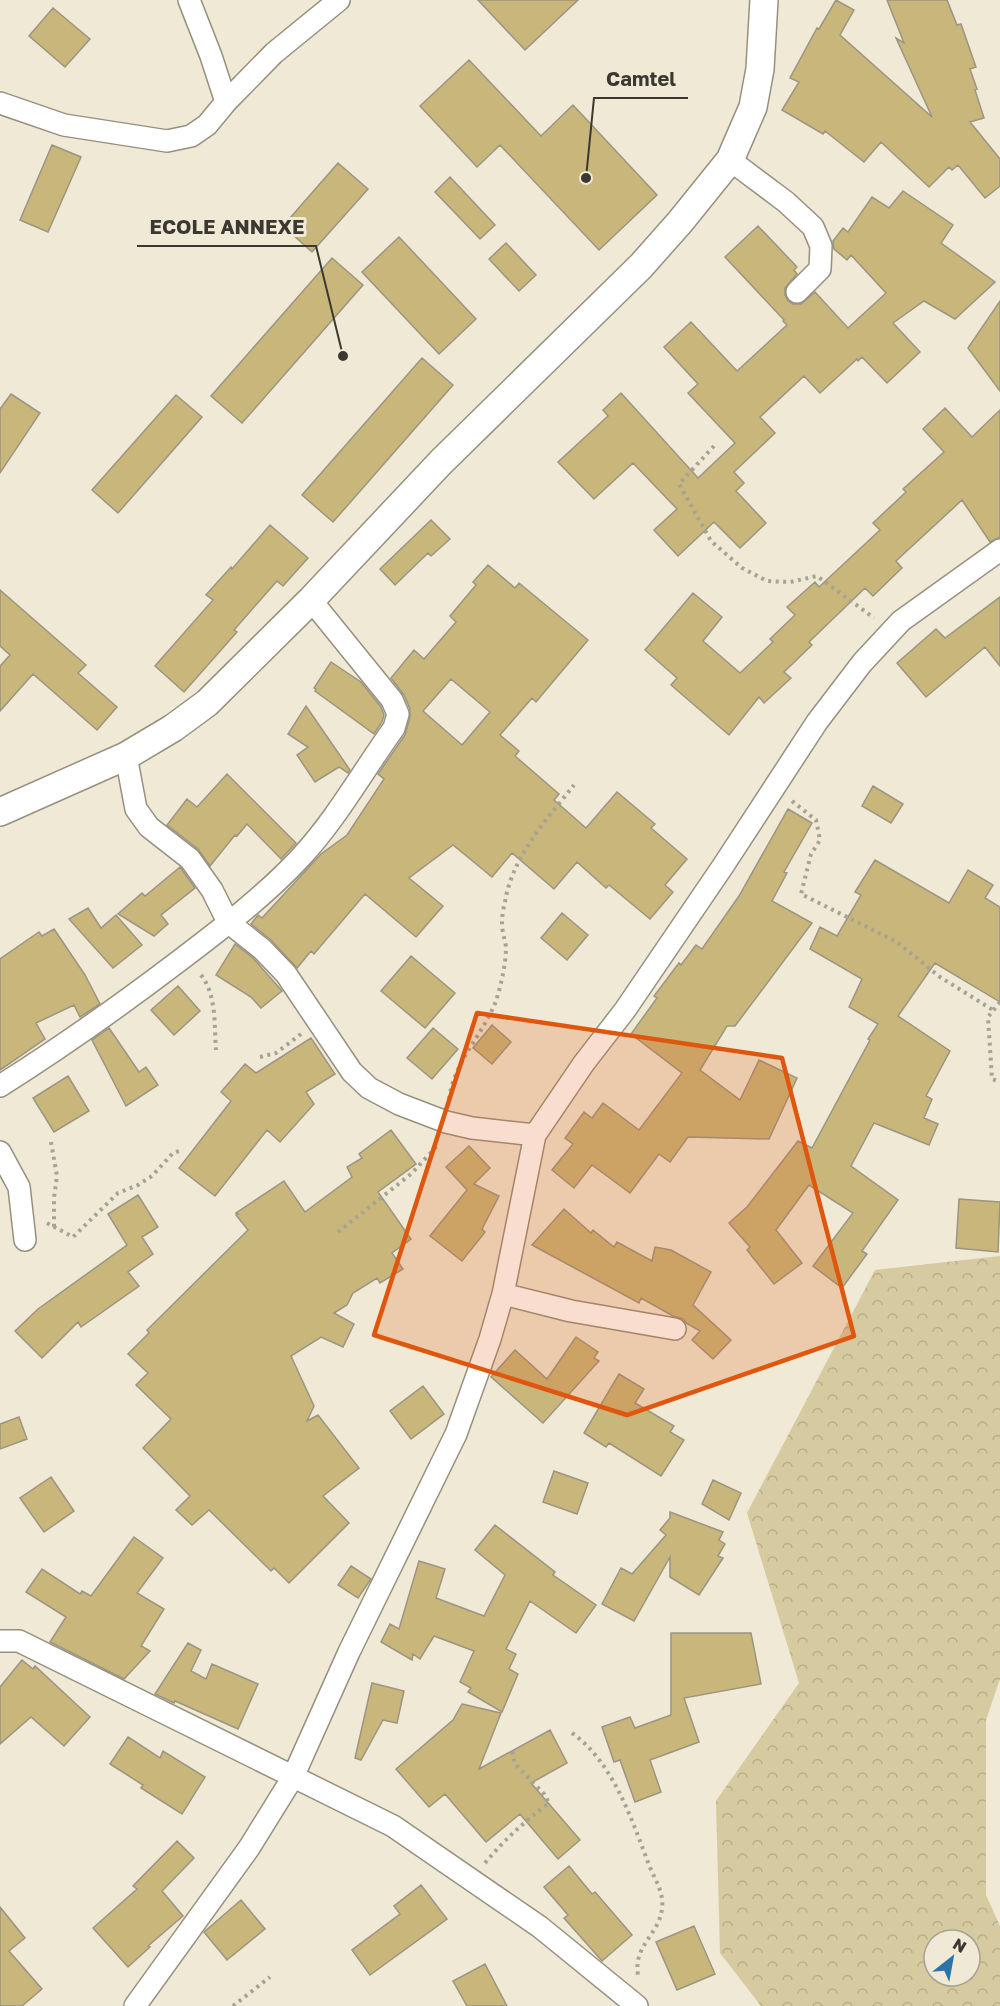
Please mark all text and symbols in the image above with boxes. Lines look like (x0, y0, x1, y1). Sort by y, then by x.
callout: Camtel (594, 60, 688, 98)
text: Camtel (606, 66, 676, 90)
callout: ECOLE ANNEXE (137, 208, 316, 246)
text: ECOLE ANNEXE (150, 214, 304, 238)
north arrow (922, 1928, 982, 1988)
text: N (949, 1933, 970, 1957)

